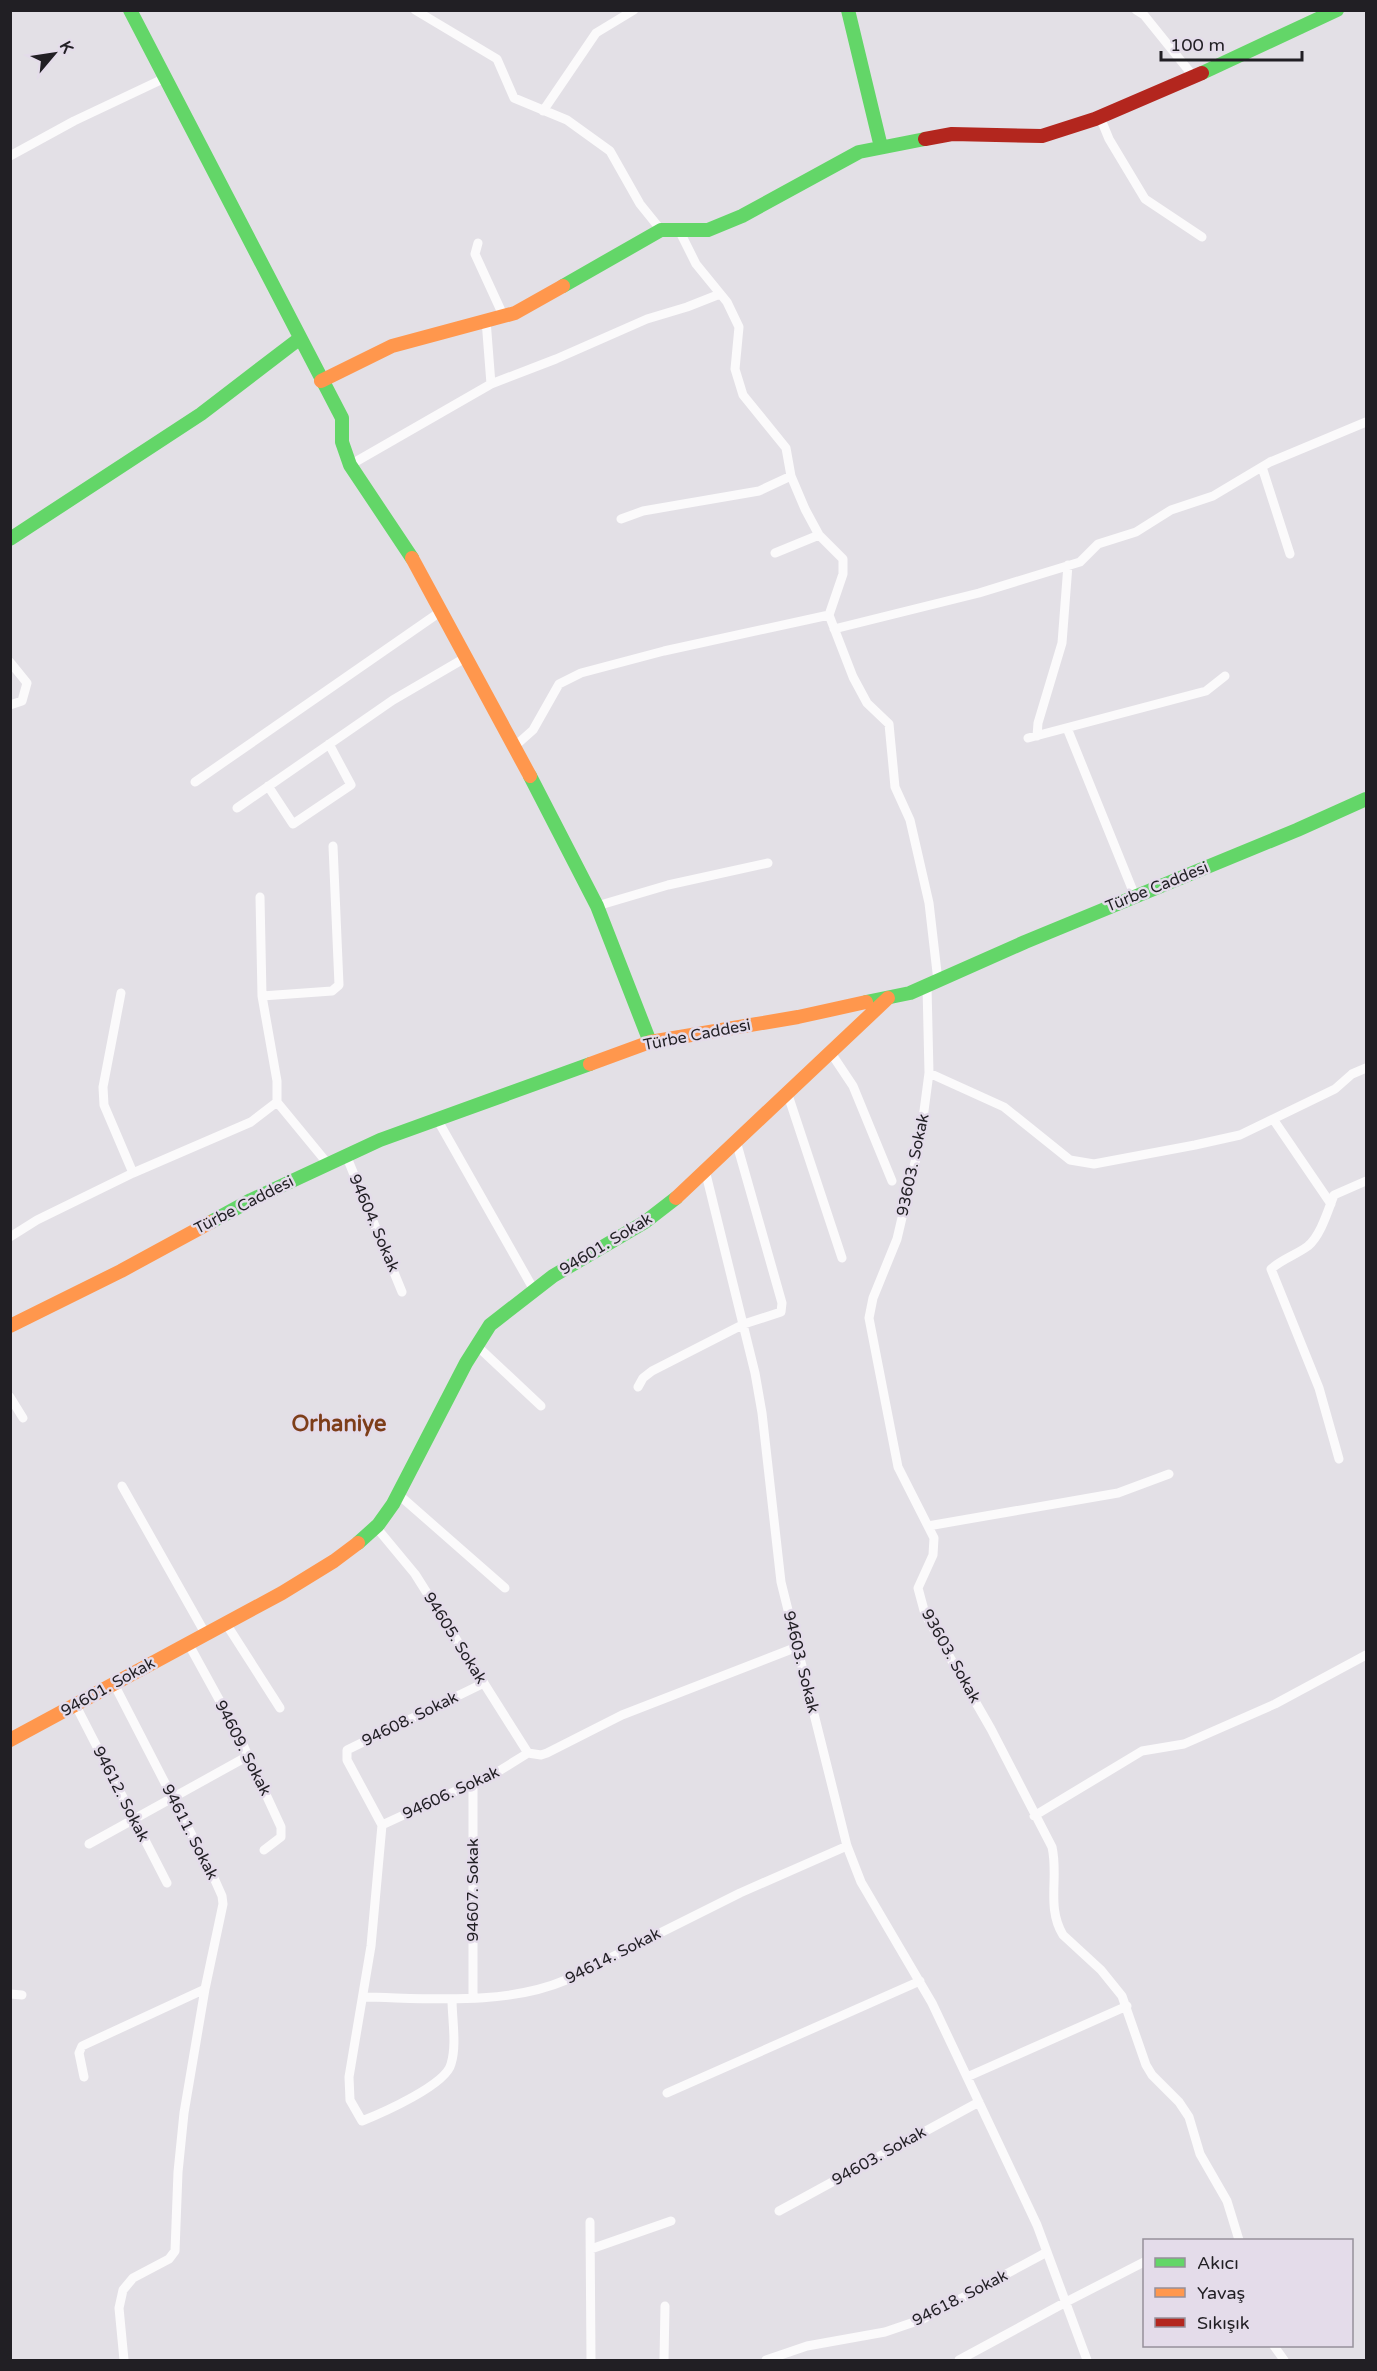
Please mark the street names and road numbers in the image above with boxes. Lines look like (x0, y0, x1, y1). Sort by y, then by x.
street label: Türbe Caddesi (1103, 857, 1211, 917)
street label: Türbe Caddesi (642, 1015, 752, 1055)
street label: 93603. Sokak (892, 1112, 934, 1218)
street label: Türbe Caddesi (191, 1171, 297, 1239)
street label: 94604. Sokak (344, 1171, 404, 1275)
street label: 94601. Sokak (556, 1208, 656, 1279)
street label: 94605. Sokak (419, 1588, 491, 1688)
street label: 93603. Sokak (917, 1605, 985, 1707)
street label: 94603. Sokak (779, 1609, 823, 1715)
street label: 94601. Sokak (57, 1653, 159, 1721)
street label: 94608. Sokak (359, 1687, 462, 1751)
street label: 94609. Sokak (210, 1697, 276, 1799)
street label: 94612. Sokak (88, 1743, 154, 1845)
street label: 94606. Sokak (399, 1762, 503, 1824)
street label: 94611. Sokak (157, 1781, 223, 1883)
street label: 94607. Sokak (463, 1838, 483, 1942)
street label: 94614. Sokak (562, 1923, 664, 1989)
street label: 94603. Sokak (828, 2122, 930, 2190)
street label: 94618. Sokak (909, 2265, 1011, 2331)

